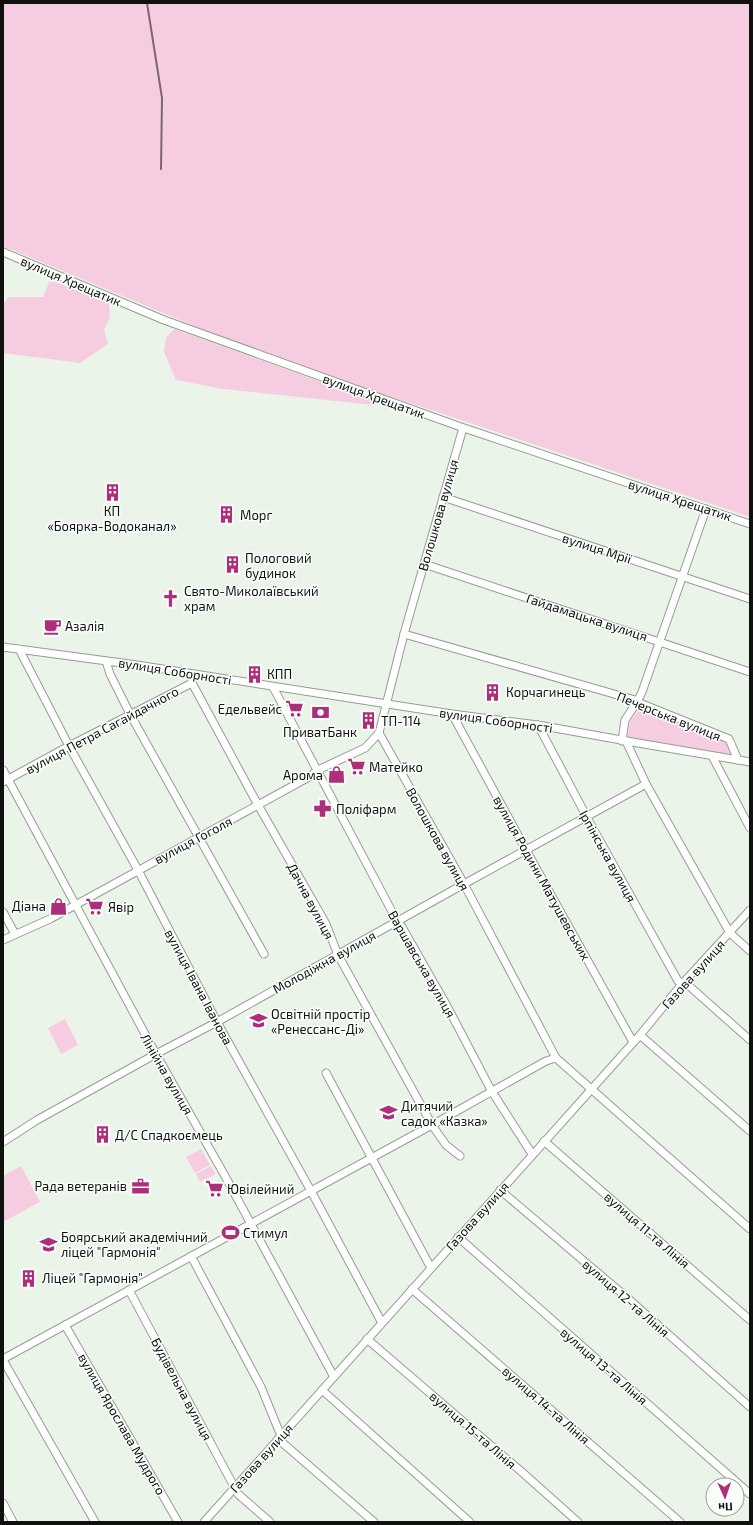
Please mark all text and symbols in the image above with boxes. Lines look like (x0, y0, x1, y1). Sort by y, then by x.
street label: вулиця Хрещатик (18, 253, 124, 309)
street label: вулиця Хрещатик (321, 370, 427, 422)
street label: Волошкова вулиця (414, 457, 462, 573)
street label: вулиця Хрещатик (626, 476, 734, 524)
building icon: КП «Боярка-Водоканал» (102, 482, 122, 502)
place label: КП «Боярка-Водоканал» (48, 503, 176, 534)
building icon: Морг (217, 505, 237, 525)
place label: Морг (240, 507, 272, 523)
street label: вулиця Мрії (560, 529, 634, 567)
place label: Пологовий будинок (245, 550, 312, 581)
building icon: Пологовий будинок (222, 555, 242, 575)
place label: Свято-Миколаївський храм (184, 583, 319, 614)
church icon: Свято-Миколаївський храм (161, 588, 181, 608)
street label: Гайдамацька вулиця (524, 590, 650, 644)
cafe icon: Азалія (42, 616, 62, 636)
place label: Азалія (65, 618, 104, 634)
street label: вулиця Соборності (117, 654, 233, 688)
building icon: КПП (244, 664, 264, 684)
place label: КПП (267, 666, 292, 682)
building icon: Корчагинець (483, 682, 503, 702)
street label: вулиця Петра Сагайдачного (23, 683, 181, 777)
place label: Корчагинець (506, 684, 586, 700)
street label: Печерська вулиця (615, 688, 723, 744)
supermarket icon: Едельвейс (285, 699, 305, 719)
place label: Едельвейс (218, 701, 282, 717)
bank icon: ПриватБанк (310, 703, 330, 723)
street label: вулиця Соборності (438, 704, 554, 736)
building icon: ТП-114 (358, 711, 378, 731)
place label: ТП-114 (381, 713, 421, 729)
place label: ПриватБанк (283, 724, 357, 740)
supermarket icon: Матейко (346, 757, 366, 777)
place label: Матейко (369, 759, 423, 775)
shop icon: Арома (326, 765, 346, 785)
place label: Арома (283, 767, 323, 783)
street label: Волошкова вулиця (403, 785, 473, 893)
street label: вулиця Родини Матушевських (490, 793, 594, 963)
pharmacy icon: Поліфарм (313, 799, 333, 819)
place label: Поліфарм (336, 801, 396, 817)
street label: Ірпінська вулиця (576, 807, 640, 905)
street label: вулиця Гоголя (151, 813, 235, 867)
street label: Дачна вулиця (284, 860, 338, 942)
shop icon: Діана (49, 896, 69, 916)
supermarket icon: Явір (85, 897, 105, 917)
place label: Діана (12, 898, 46, 914)
place label: Явір (108, 899, 134, 915)
street label: Варшавська вулиця (385, 908, 459, 1020)
street label: вулиця Івана Іванова (162, 926, 236, 1048)
street label: Молодіжна вулиця (270, 927, 378, 997)
street label: Газова вулиця (658, 936, 728, 1012)
place label: Освітній простір «Ренессанс-Ді» (271, 1006, 370, 1037)
school or university icon: Освітній простір «Ренессанс-Ді» (248, 1011, 268, 1031)
street label: Лінійна вулиця (137, 1031, 197, 1117)
place label: Дитячий садок «Казка» (401, 1098, 488, 1129)
school or university icon: Дитячий садок «Казка» (378, 1103, 398, 1123)
building icon: Д/С Спадкоємець (92, 1125, 112, 1145)
place label: Д/С Спадкоємець (115, 1127, 223, 1143)
office icon: Рада ветеранів (130, 1176, 150, 1196)
place label: Рада ветеранів (34, 1178, 127, 1194)
street label: Газова вулиця (442, 1178, 512, 1254)
supermarket icon: Ювілейний (204, 1179, 224, 1199)
place label: Ювілейний (227, 1181, 294, 1197)
street label: вулиця 11-та Лінія (601, 1189, 693, 1271)
sports icon: Стимул (220, 1223, 240, 1243)
place label: Стимул (243, 1225, 288, 1241)
place label: Боярський академічний ліцей "Гармонія" (61, 1229, 208, 1260)
school or university icon: Боярський академічний ліцей "Гармонія" (38, 1234, 58, 1254)
street label: вулиця 12-та Лінія (579, 1256, 673, 1340)
building icon: Ліцей "Гармонія" (19, 1268, 39, 1288)
place label: Ліцей "Гармонія" (42, 1270, 143, 1286)
street label: вулиця 13-та Лінія (557, 1324, 651, 1408)
street label: Будівельна вулиця (148, 1335, 216, 1443)
street label: вулиця Ярослава Мудрого (75, 1350, 169, 1498)
street label: вулиця 14-та Лінія (499, 1363, 593, 1447)
street label: вулиця 15-та Лінія (426, 1388, 520, 1472)
street label: Газова вулиця (226, 1420, 296, 1496)
north arrow (705, 1477, 745, 1517)
text: Пн (718, 1501, 733, 1514)

